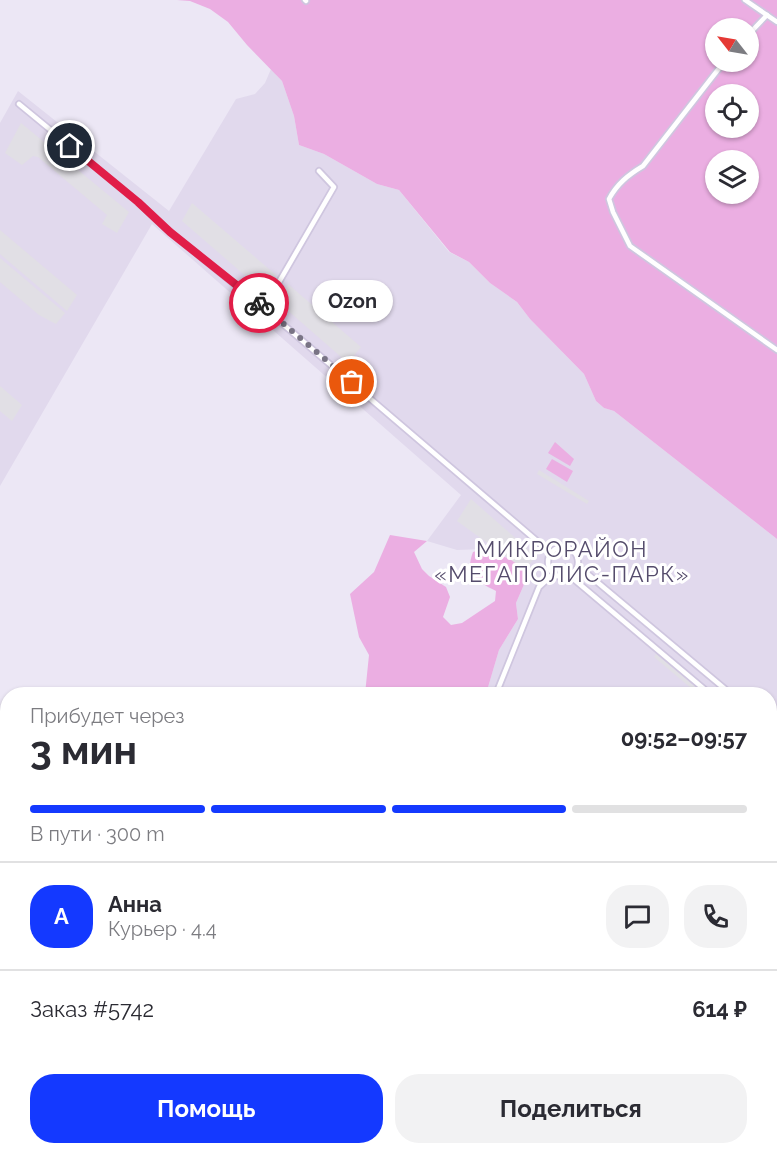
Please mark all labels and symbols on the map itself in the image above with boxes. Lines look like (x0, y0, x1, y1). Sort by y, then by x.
north arrow (705, 18, 759, 72)
pin (44, 120, 95, 171)
courier (229, 273, 289, 333)
callout: Ozon (312, 280, 392, 322)
pin (326, 356, 377, 407)
district label: МИКРОРАЙОН «МЕГАПОЛИС-ПАРК» (434, 536, 690, 587)

